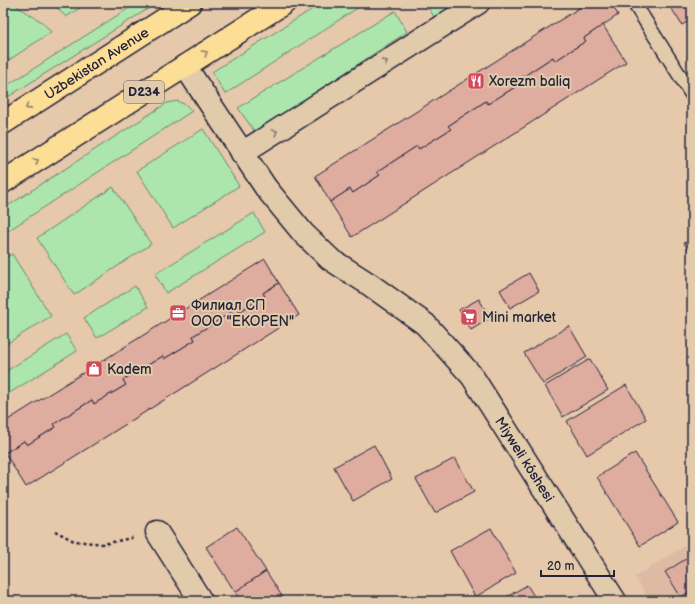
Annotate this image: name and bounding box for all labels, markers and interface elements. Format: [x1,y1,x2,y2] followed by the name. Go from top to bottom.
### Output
[41,23,152,103] street label: Uzbekistan Avenue
[201,51,208,58] one-way arrow
[381,59,388,67] one-way arrow
[466,71,486,91] restaurant icon: Xorezm baliq
[488,73,570,90] place label: Xorezm baliq
[124,81,164,103] road number: D234
[25,102,32,110] one-way arrow
[271,129,278,137] one-way arrow
[32,158,39,166] one-way arrow
[191,297,294,330] place label: Филиал СП OOO "EKOPEN"
[168,303,188,323] office icon: Филиал СП OOO "EKOPEN"
[459,307,479,327] supermarket icon: Mini market
[482,309,557,326] place label: Mini market
[84,359,104,379] shop icon: Kadem
[107,361,152,378] place label: Kadem
[492,414,558,505] street label: Miyweli kóshesi
[541,552,614,578] scale bar
[547,559,574,574] text: 20 m

